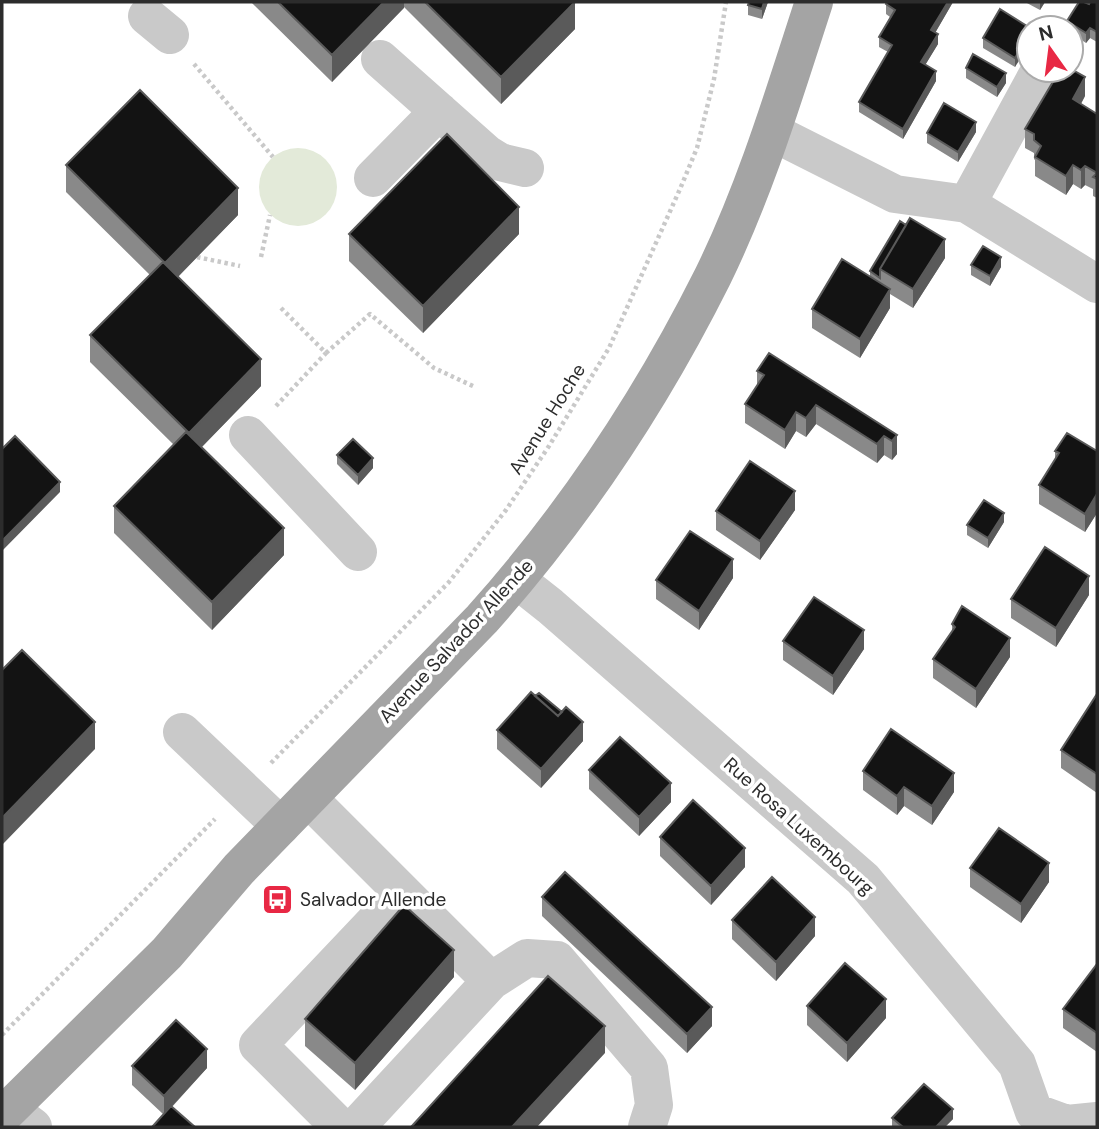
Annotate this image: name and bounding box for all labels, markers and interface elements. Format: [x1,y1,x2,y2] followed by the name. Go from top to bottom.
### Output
[1015,14,1085,84] north arrow
[1036,19,1056,47] text: N
[503,359,591,479] street label: Avenue Hoche
[373,554,539,728] street label: Avenue Salvador Allende
[719,752,880,900] street label: Rue Rosa Luxembourg
[260,882,294,916] bus stop icon: Salvador Allende
[300,887,446,912] place label: Salvador Allende

